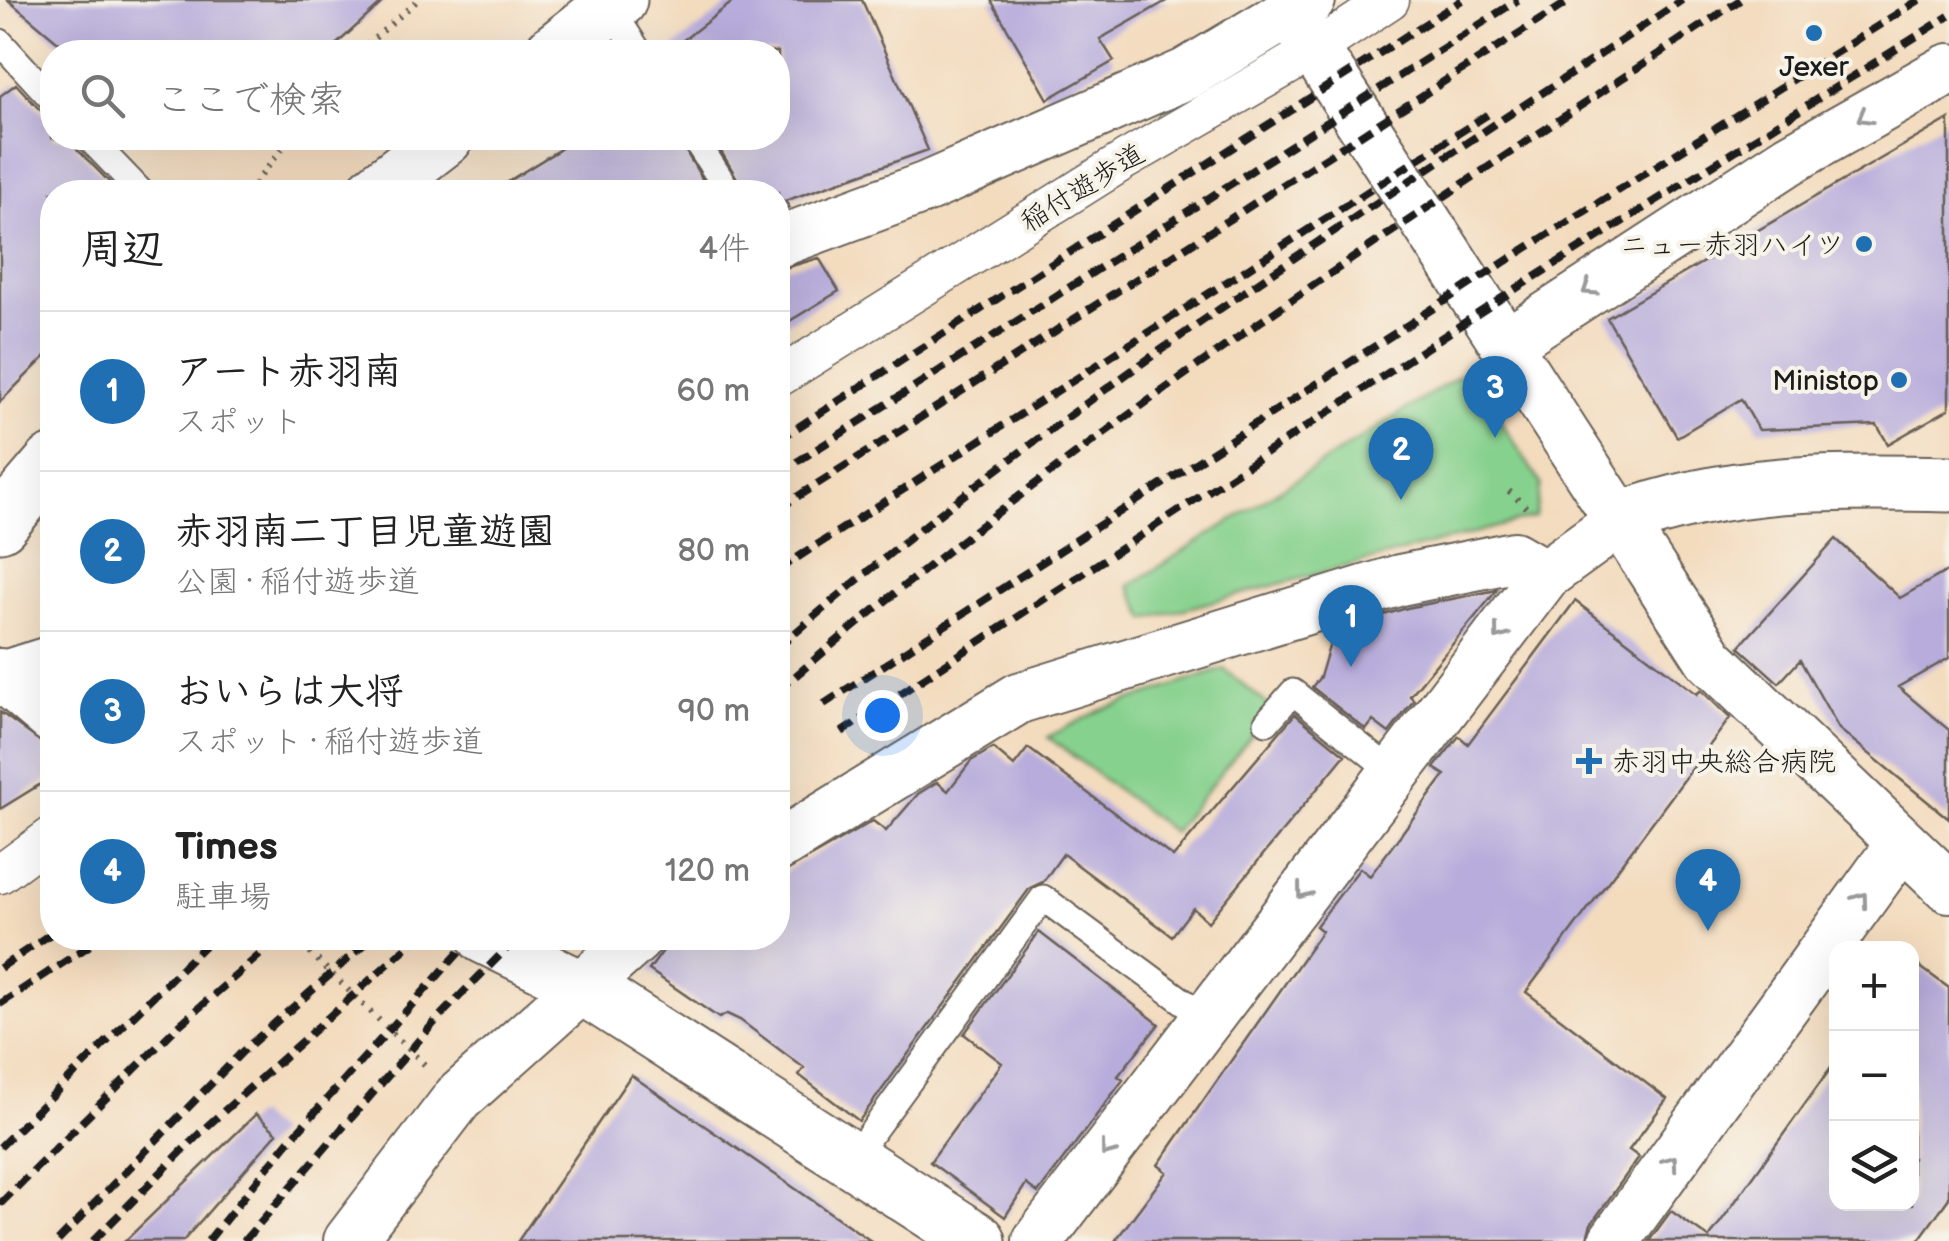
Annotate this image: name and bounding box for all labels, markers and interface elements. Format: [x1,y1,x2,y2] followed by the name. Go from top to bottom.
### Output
[1803,22,1825,44] marker: Jexer
[40,40,790,150] search box
[1779,51,1850,84] place label: Jexer
[75,68,130,123] icon: search
[155,78,345,123] text: ここで検索
[1857,105,1875,124] one-way arrow
[1015,137,1151,239] street label: 稲付遊歩道
[80,225,164,276] text: 周辺
[1620,229,1844,262] place label: ニュー赤羽ハイツ
[698,230,750,269] text: 4件
[1853,233,1875,255] marker: ニュー赤羽ハイツ
[1582,277,1600,296] one-way arrow
[175,350,401,395] text: アート赤羽南
[1462,356,1528,438] pin: 3
[1772,365,1879,398] place label: Ministop
[1888,369,1910,391] marker: Ministop
[106,372,119,411] text: 1
[677,372,750,411] text: 60 m
[175,403,303,442] text: スポット
[1368,418,1434,500] pin: 2
[175,510,555,555] text: 赤羽南二丁目児童遊園
[103,532,122,571] text: 2
[677,532,750,571] text: 80 m
[175,563,420,602] text: 公園 · 稲付遊歩道
[1318,584,1384,667] pin: 1
[1495,622,1512,640] one-way arrow
[175,670,403,715] text: おいらは大将
[857,690,908,741] your location
[103,692,122,731] text: 3
[678,692,750,731] text: 90 m
[175,723,484,762] text: スポット · 稲付遊歩道
[1612,746,1836,779] place label: 赤羽中央総合病院
[1576,748,1602,774] marker: 赤羽中央総合病院
[175,825,278,870] text: Times
[1676,848,1740,931] pin: 4
[103,852,122,891] text: 4
[665,852,750,891] text: 120 m
[175,878,271,917] text: 駐車場
[1298,881,1315,899] one-way arrow
[1849,891,1868,910] one-way arrow
[1829,941,1919,1211] map controls
[1829,941,1919,1031] button: +
[1829,1031,1919,1121] button: −
[1829,1121,1919,1211] button: layers
[1101,1139,1118,1157] one-way arrow
[1659,1155,1677,1173] one-way arrow

